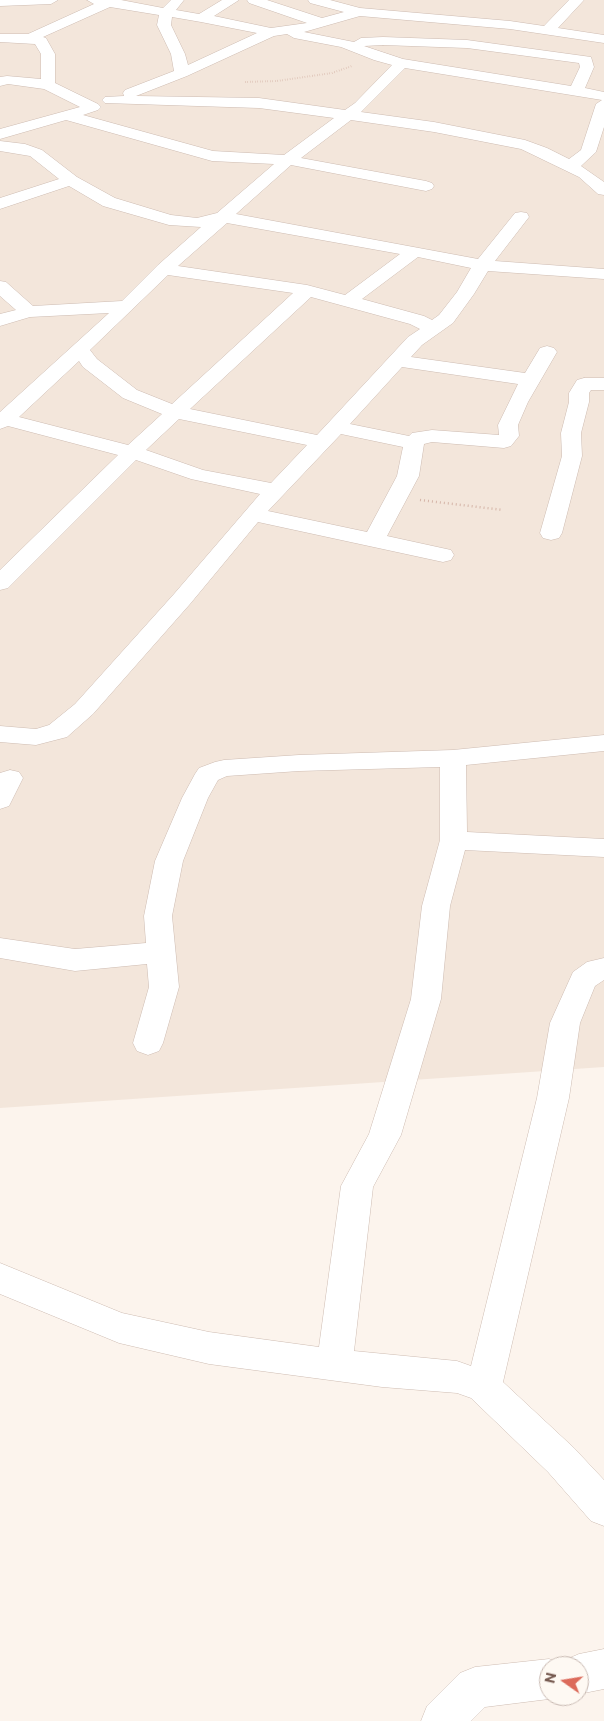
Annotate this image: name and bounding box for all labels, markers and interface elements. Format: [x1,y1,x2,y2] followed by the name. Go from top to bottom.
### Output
[539,1656,589,1706] north arrow
[540,1671,559,1685] text: N

